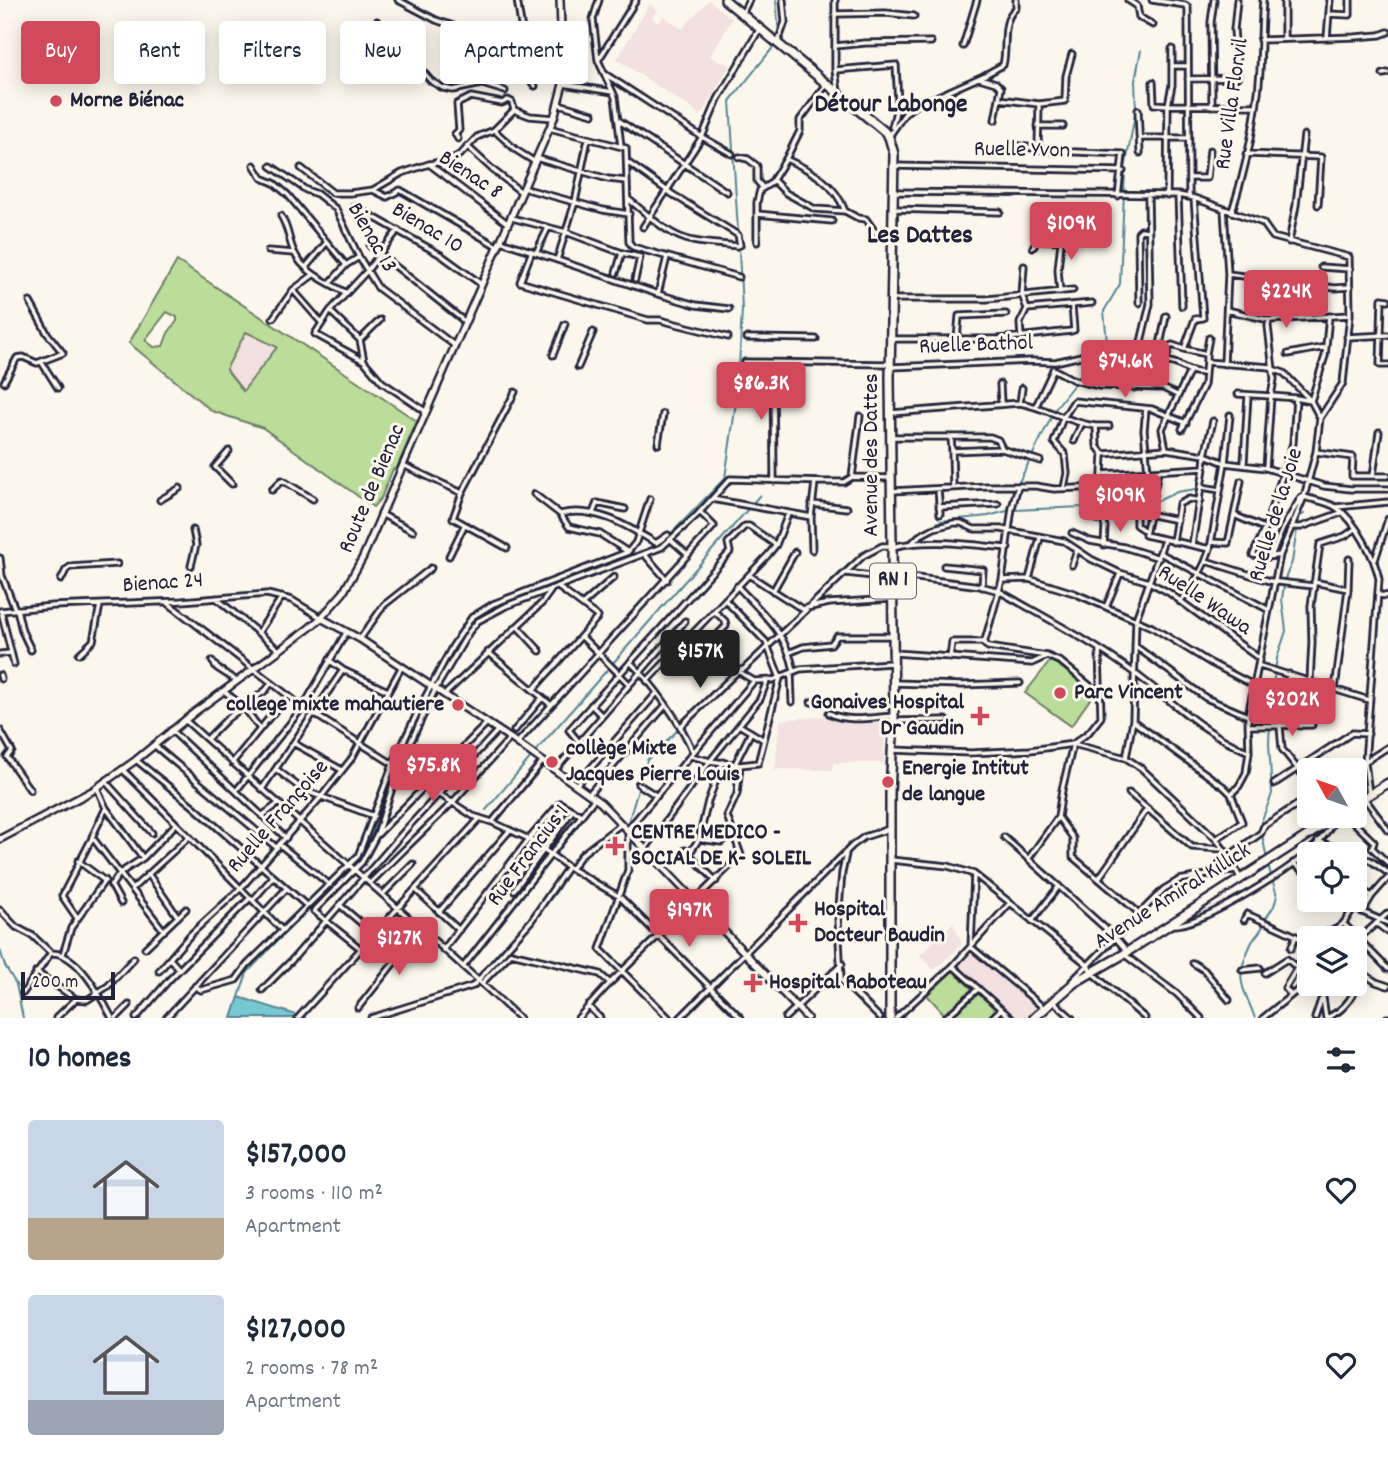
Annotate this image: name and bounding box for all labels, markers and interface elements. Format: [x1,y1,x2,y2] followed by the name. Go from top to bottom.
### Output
[21,21,100,84] chip: Buy
[114,21,205,84] chip: Rent
[219,21,326,84] chip: Filters
[340,21,426,84] chip: New
[440,21,588,84] chip: Apartment
[1207,36,1259,172] street label: Rue Villa Florvil
[70,85,184,118] place label: Morne Biénac
[814,87,968,124] district label: Détour Labonge
[48,93,64,109] marker: Morne Biénac
[973,134,1071,168] street label: Ruelle Yvon
[431,143,509,209] street label: Bienac 8
[385,195,469,263] street label: Bienac 10
[338,197,404,279] street label: Bienac 13
[1022,202,1120,262] pin: $109K
[1046,208,1096,241] text: $109K
[867,218,973,255] district label: Les Dattes
[1237,270,1335,330] pin: $224K
[1260,276,1312,309] text: $224K
[918,328,1034,364] street label: Ruelle Bathol
[1068,340,1182,400] pin: $74.6K
[1097,346,1153,379] text: $74.6K
[704,362,818,422] pin: $86.3K
[733,368,789,401] text: $86.3K
[856,373,889,537] street label: Avenue des Dattes
[331,419,415,559] street label: Route de Bienac
[1241,444,1313,586] street label: Ruelle de la Joie
[1071,475,1169,534] pin: $109K
[1095,480,1145,513] text: $109K
[1150,557,1259,645] street label: Ruelle Wawa
[870,564,916,598] road number: RN 1
[122,565,204,603] street label: Bienac 24
[651,630,749,690] pin: $157K
[677,636,723,669] text: $157K
[1074,677,1183,710] place label: Parc Vincent
[1243,678,1341,738] pin: $202K
[1265,684,1319,717] text: $202K
[1052,685,1068,701] marker: Parc Vincent
[811,687,965,746] place label: Gonaives Hospital Dr Gaudin
[226,689,444,722] place label: college mixte mahautiere
[450,697,466,713] marker: college mixte mahautiere
[970,706,990,726] marker: Gonaives Hospital Dr Gaudin
[566,733,741,792] place label: collège Mixte Jacques Pierre Louis
[376,744,490,804] pin: $75.8K
[406,750,460,783] text: $75.8K
[220,753,338,881] street label: Ruelle Françoise
[902,753,1029,812] place label: Energie Intitut de langue
[544,754,560,770] marker: collège Mixte Jacques Pierre Louis
[1297,758,1367,828] north arrow
[1297,758,1367,996] map controls
[880,774,896,790] marker: Energie Intitut de langue
[480,798,578,914] street label: Rue Francius 1
[631,817,812,876] place label: CENTRE MEDICO - SOCIAL DE K- SOLEIL
[1088,835,1258,959] street label: Avenue Amiral Killick
[605,836,625,856] marker: CENTRE MEDICO - SOCIAL DE K- SOLEIL
[1297,842,1367,912] button: locate
[640,890,738,949] pin: $197K
[814,894,945,953] place label: Hospital Docteur Baudin
[666,895,712,928] text: $197K
[788,913,808,933] marker: Hospital Docteur Baudin
[350,918,448,977] pin: $127K
[376,923,422,956] text: $127K
[1297,926,1367,996] button: layers
[769,967,927,1000] place label: Hospital Raboteau
[21,969,116,1001] scale bar
[32,970,78,997] text: 200 m
[743,973,763,993] marker: Hospital Raboteau
[28,1039,131,1082] text: 10 homes
[1322,1041,1360,1079] icon: filters
[245,1135,347,1178] text: $157,000
[84,1148,168,1232] icon: home
[1322,1171,1360,1209] icon: heart
[245,1178,383,1211] text: 3 rooms · 110 m²
[245,1211,341,1244] text: Apartment
[245,1310,346,1353] text: $127,000
[84,1323,168,1407] icon: home
[1322,1346,1360,1384] icon: heart
[245,1353,378,1386] text: 2 rooms · 78 m²
[245,1386,341,1419] text: Apartment

